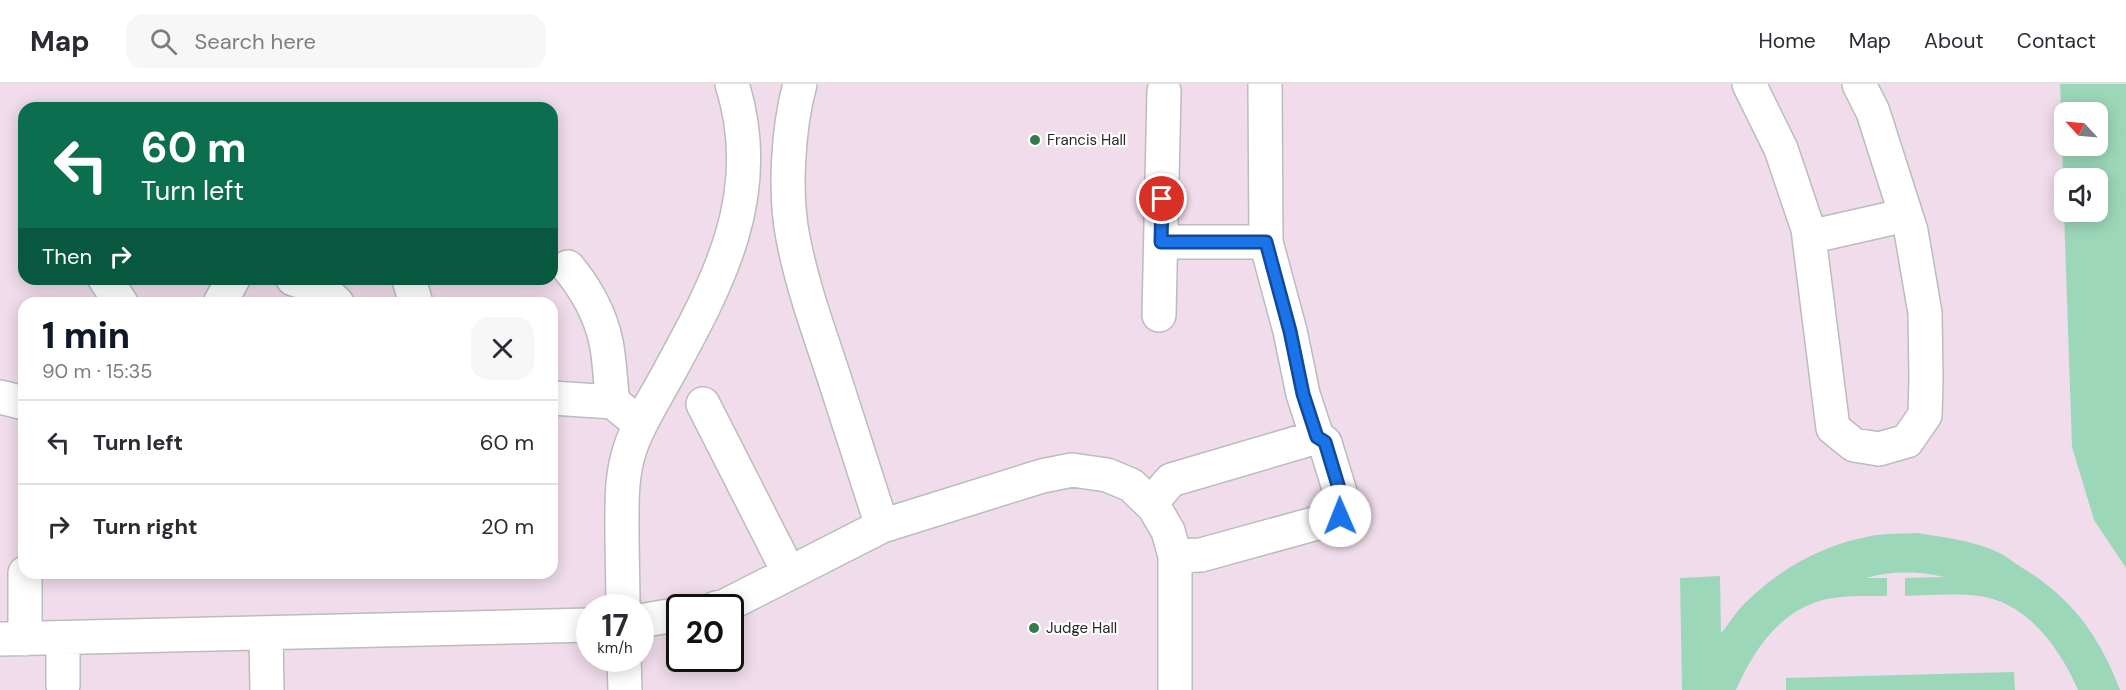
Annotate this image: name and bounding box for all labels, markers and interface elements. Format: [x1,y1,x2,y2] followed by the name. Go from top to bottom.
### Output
[126,14,546,68] search box
[30,23,90,60] text: Map
[147,25,180,58] icon: search
[195,27,316,56] text: Search here
[1758,27,1816,55] text: Home
[1849,27,1891,55] text: Map
[1924,27,1984,55] text: About
[2017,27,2096,55] text: Contact
[2054,102,2108,156] north arrow
[2054,102,2108,222] map controls
[141,120,247,175] text: 60 m
[42,126,120,204] icon: left
[1047,130,1126,150] place label: Francis Hall
[1028,133,1042,147] marker: Francis Hall
[2054,168,2108,222] button: sound
[141,173,244,208] text: Turn left
[1136,173,1187,224] pin
[1145,182,1178,215] icon: arrive
[104,240,137,273] icon: right
[42,242,92,271] text: Then
[42,312,130,359] text: 1 min
[471,317,534,380] button: close
[42,358,152,384] text: 90 m · 15:35
[42,426,75,459] icon: left
[93,428,183,457] text: Turn left
[480,428,534,457] text: 60 m
[1308,484,1372,548] position arrow
[42,510,75,543] icon: right
[93,512,198,541] text: Turn right
[481,512,534,541] text: 20 m
[666,594,744,672] speed limit sign: 20
[601,606,629,645] text: 17
[1046,618,1117,638] place label: Judge Hall
[1027,621,1041,635] marker: Judge Hall
[597,638,633,658] text: km/h

